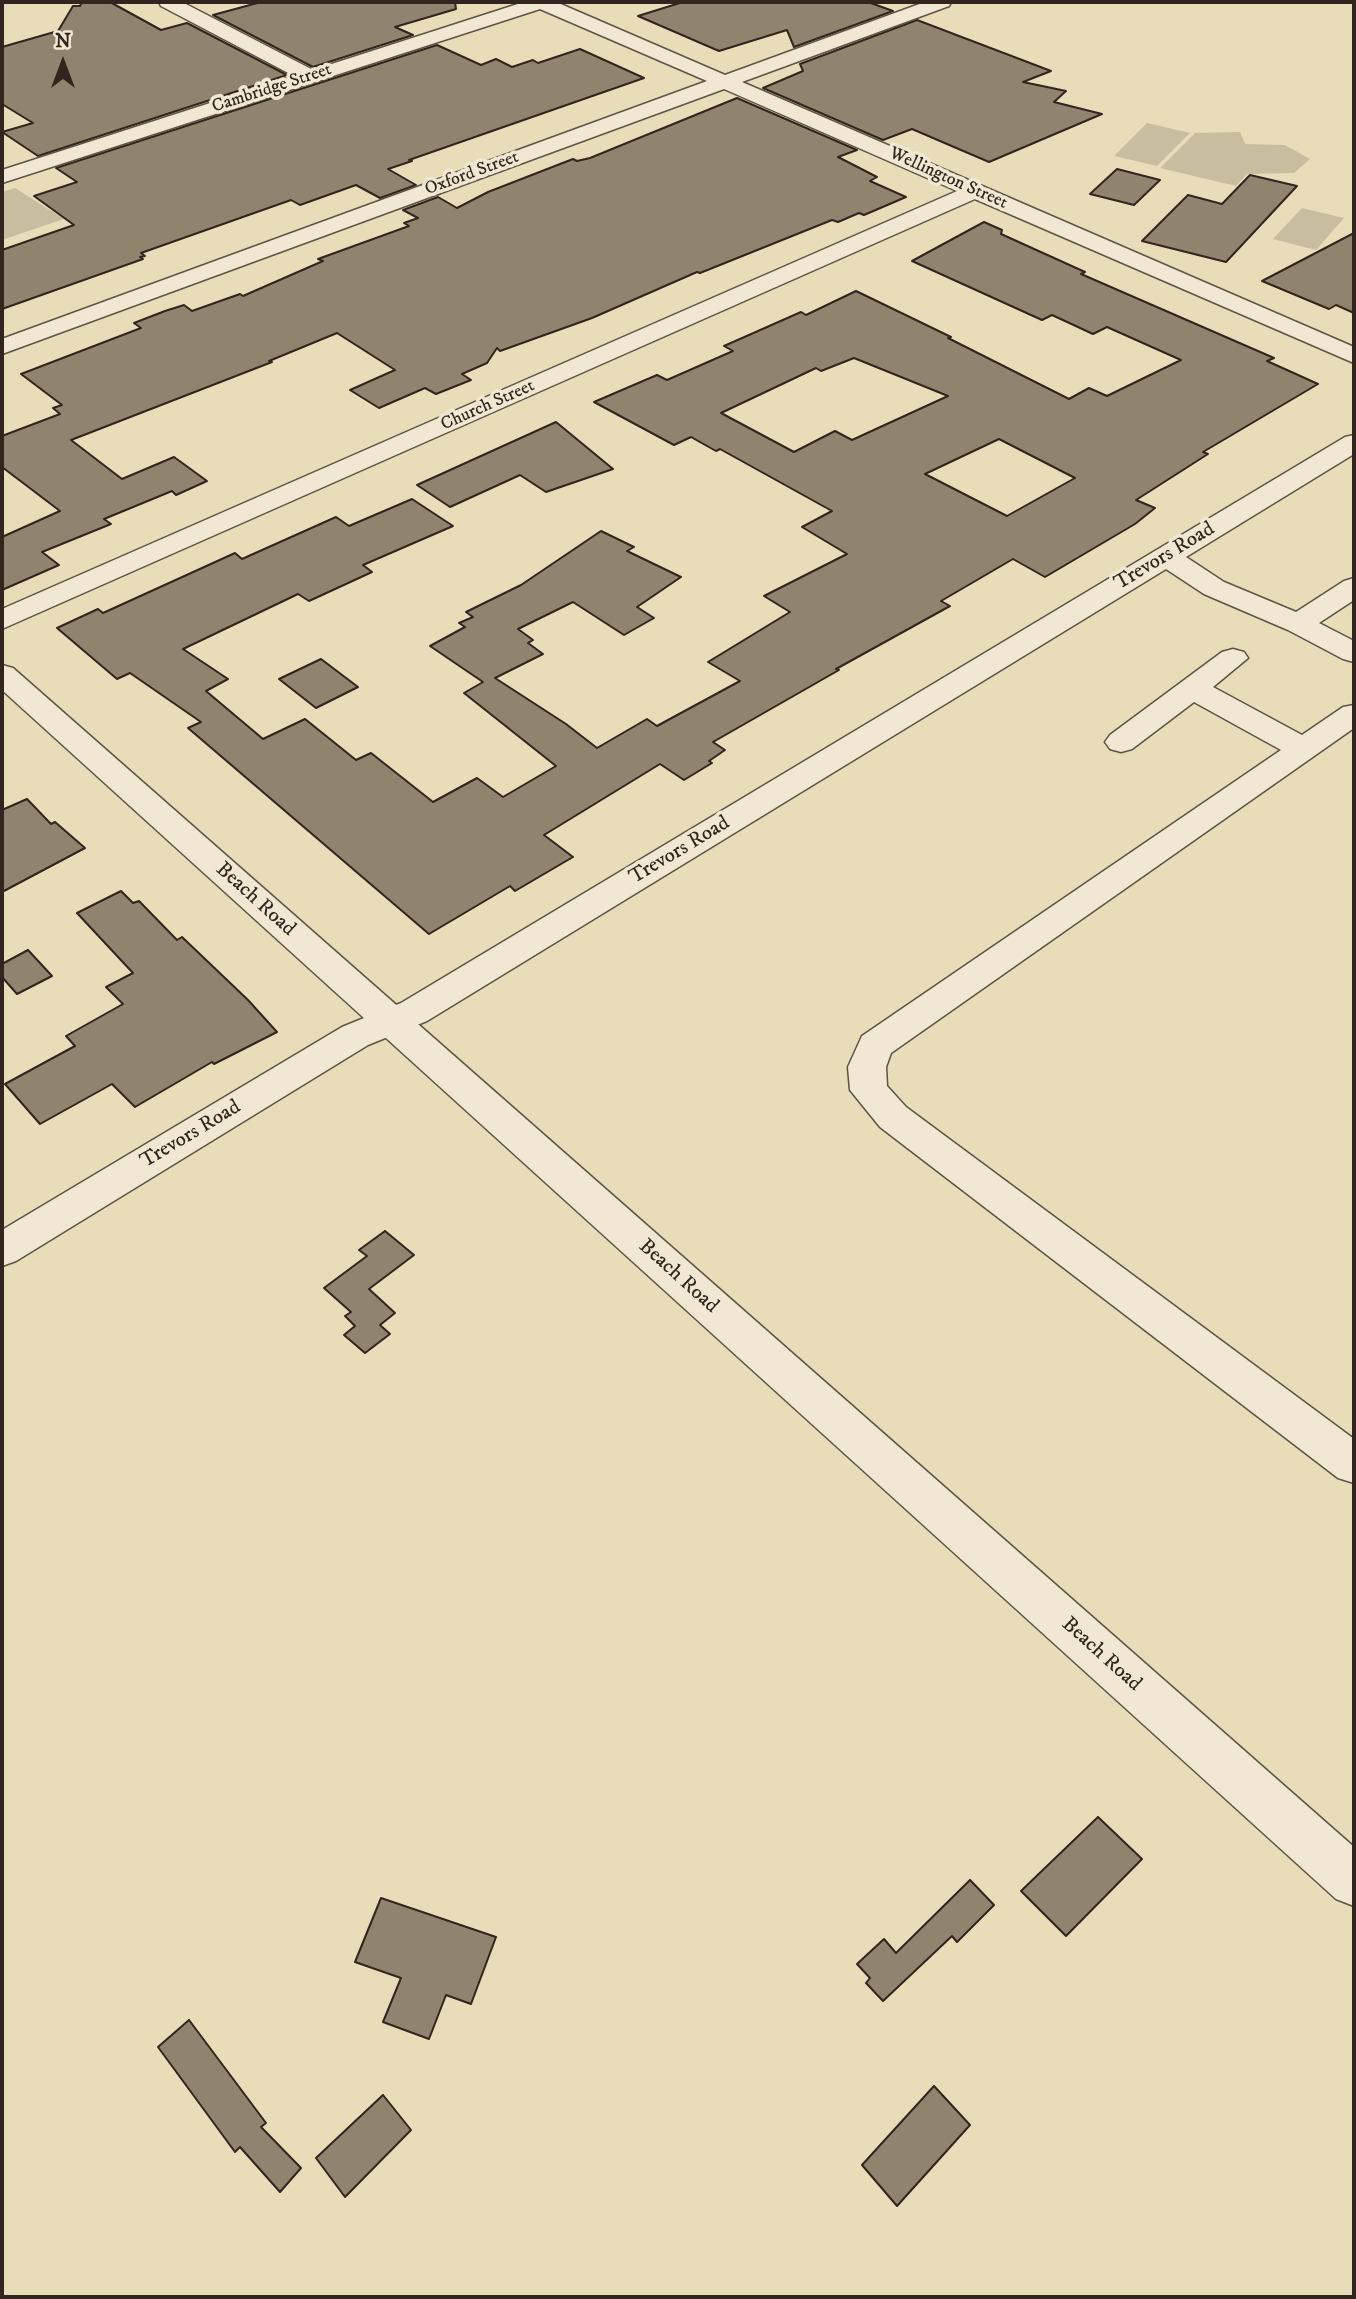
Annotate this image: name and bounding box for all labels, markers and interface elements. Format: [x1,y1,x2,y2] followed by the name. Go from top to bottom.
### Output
[28,28,98,98] north arrow
[55,30,71,53] text: N
[210,60,334,118] street label: Cambridge Street
[886,143,1010,215] street label: Wellington Street
[422,147,522,201] street label: Oxford Street
[438,376,538,436] street label: Church Street
[1110,517,1220,597] street label: Trevors Road
[625,811,735,891] street label: Trevors Road
[210,858,300,942] street label: Beach Road
[136,1095,246,1175] street label: Trevors Road
[633,1235,723,1319] street label: Beach Road
[1056,1613,1146,1697] street label: Beach Road

